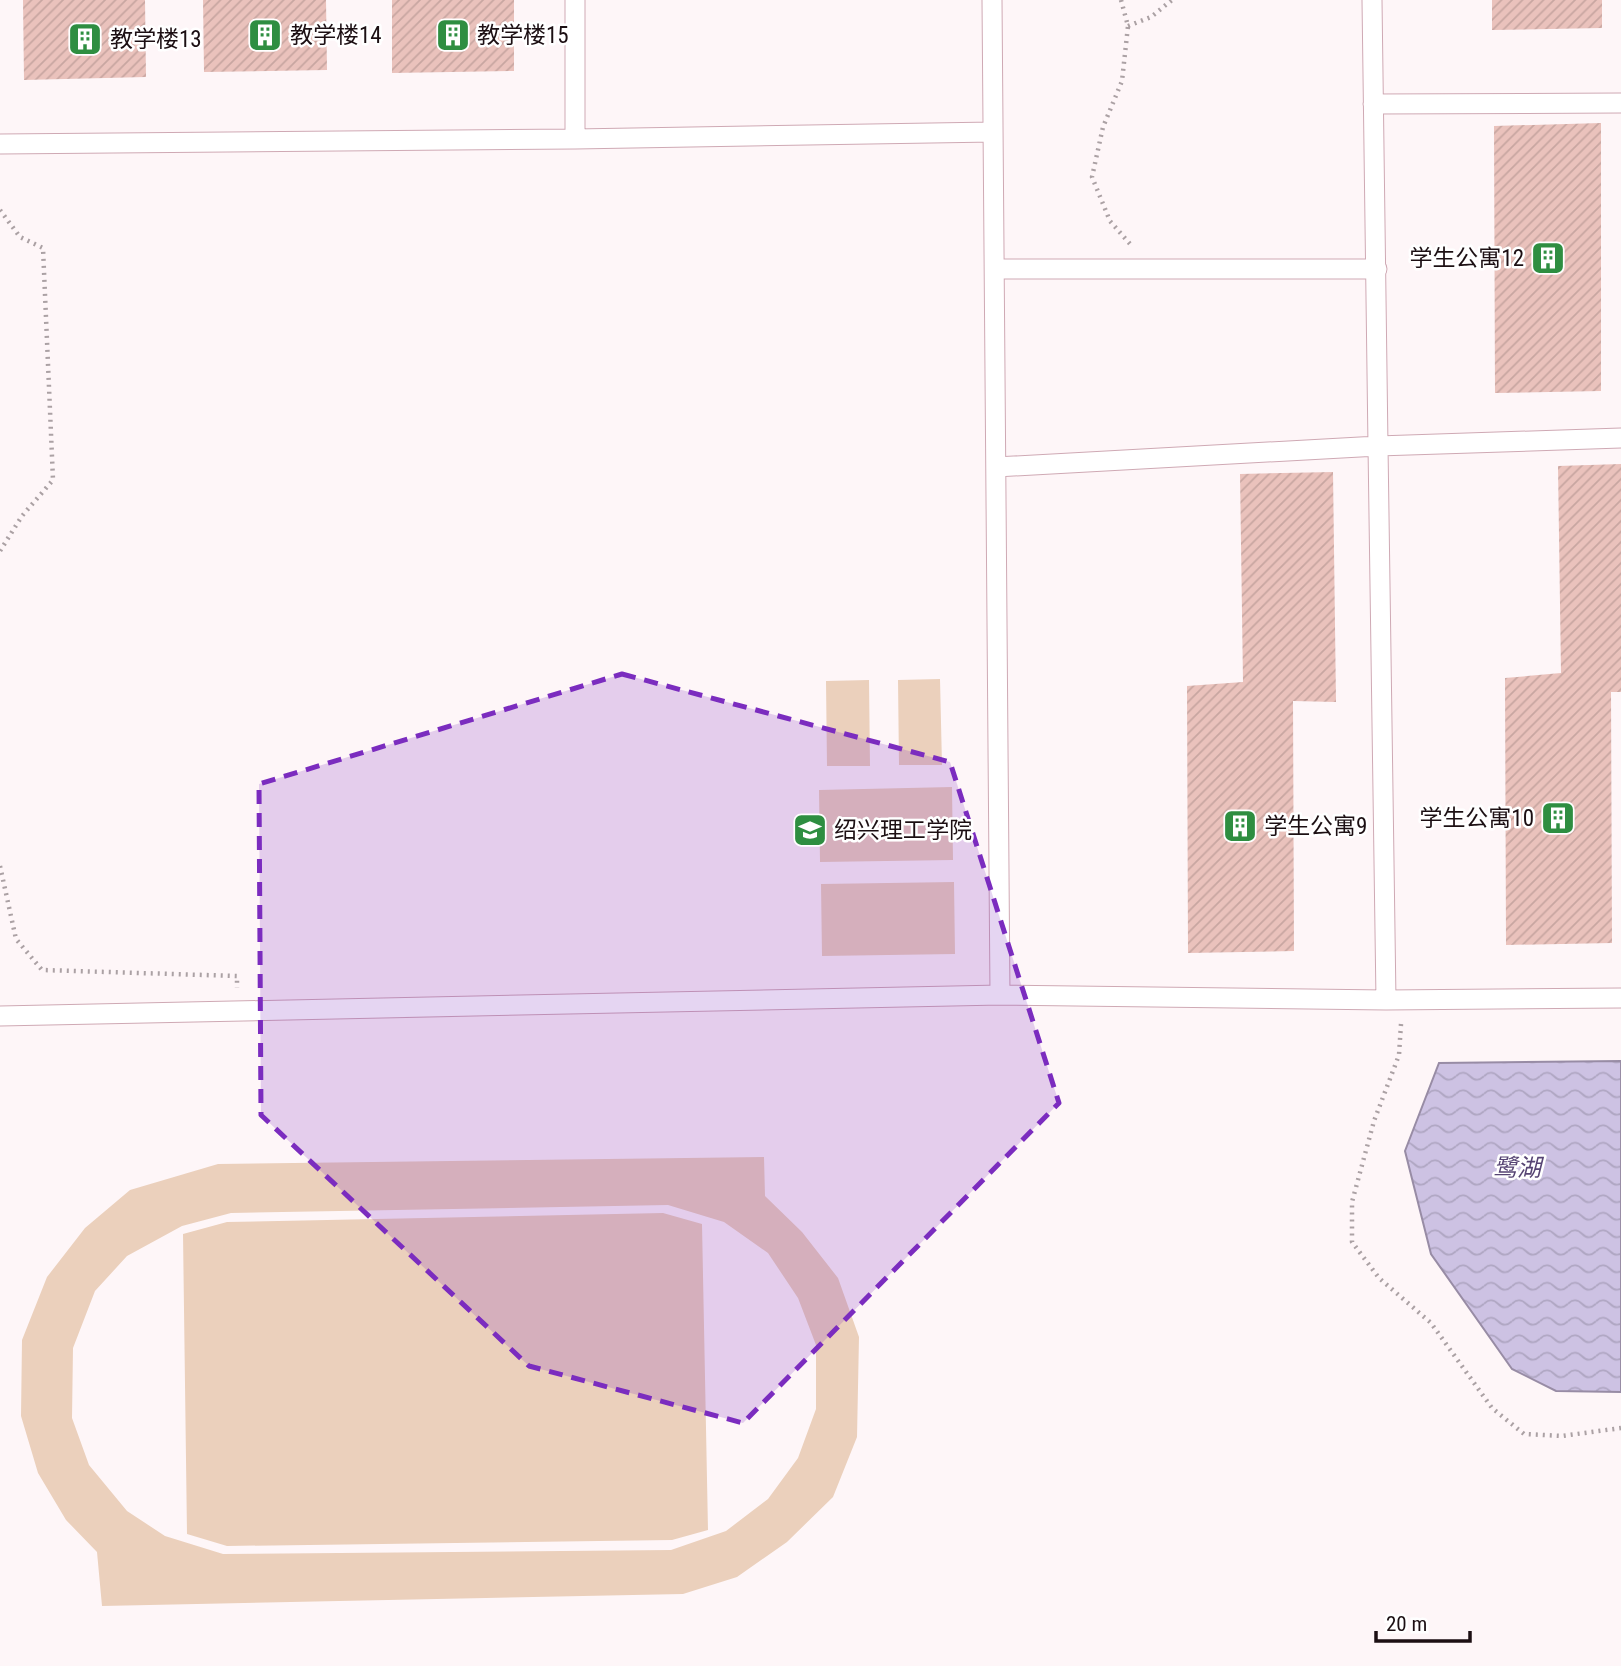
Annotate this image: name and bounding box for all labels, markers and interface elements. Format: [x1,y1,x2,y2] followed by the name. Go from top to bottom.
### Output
[246,16,284,54] building icon: 教学楼14
[434,16,472,54] building icon: 教学楼15
[66,20,104,58] building icon: 教学楼13
[290,22,382,49] place label: 教学楼14
[477,22,569,49] place label: 教学楼15
[110,26,202,53] place label: 教学楼13
[1529,239,1567,277] building icon: 学生公寓12
[1409,245,1524,272] place label: 学生公寓12
[1539,799,1577,837] building icon: 学生公寓10
[1419,805,1534,832] place label: 学生公寓10
[1221,807,1259,845] building icon: 学生公寓9
[791,811,829,849] school or university icon: 绍兴理工学院
[1264,813,1367,840] place label: 学生公寓9
[834,817,972,844] place label: 绍兴理工学院
[1493,1154,1545,1182] water label: 鹭湖
[1376,1600,1470,1644] scale bar
[1386,1612,1427,1636] text: 20 m

